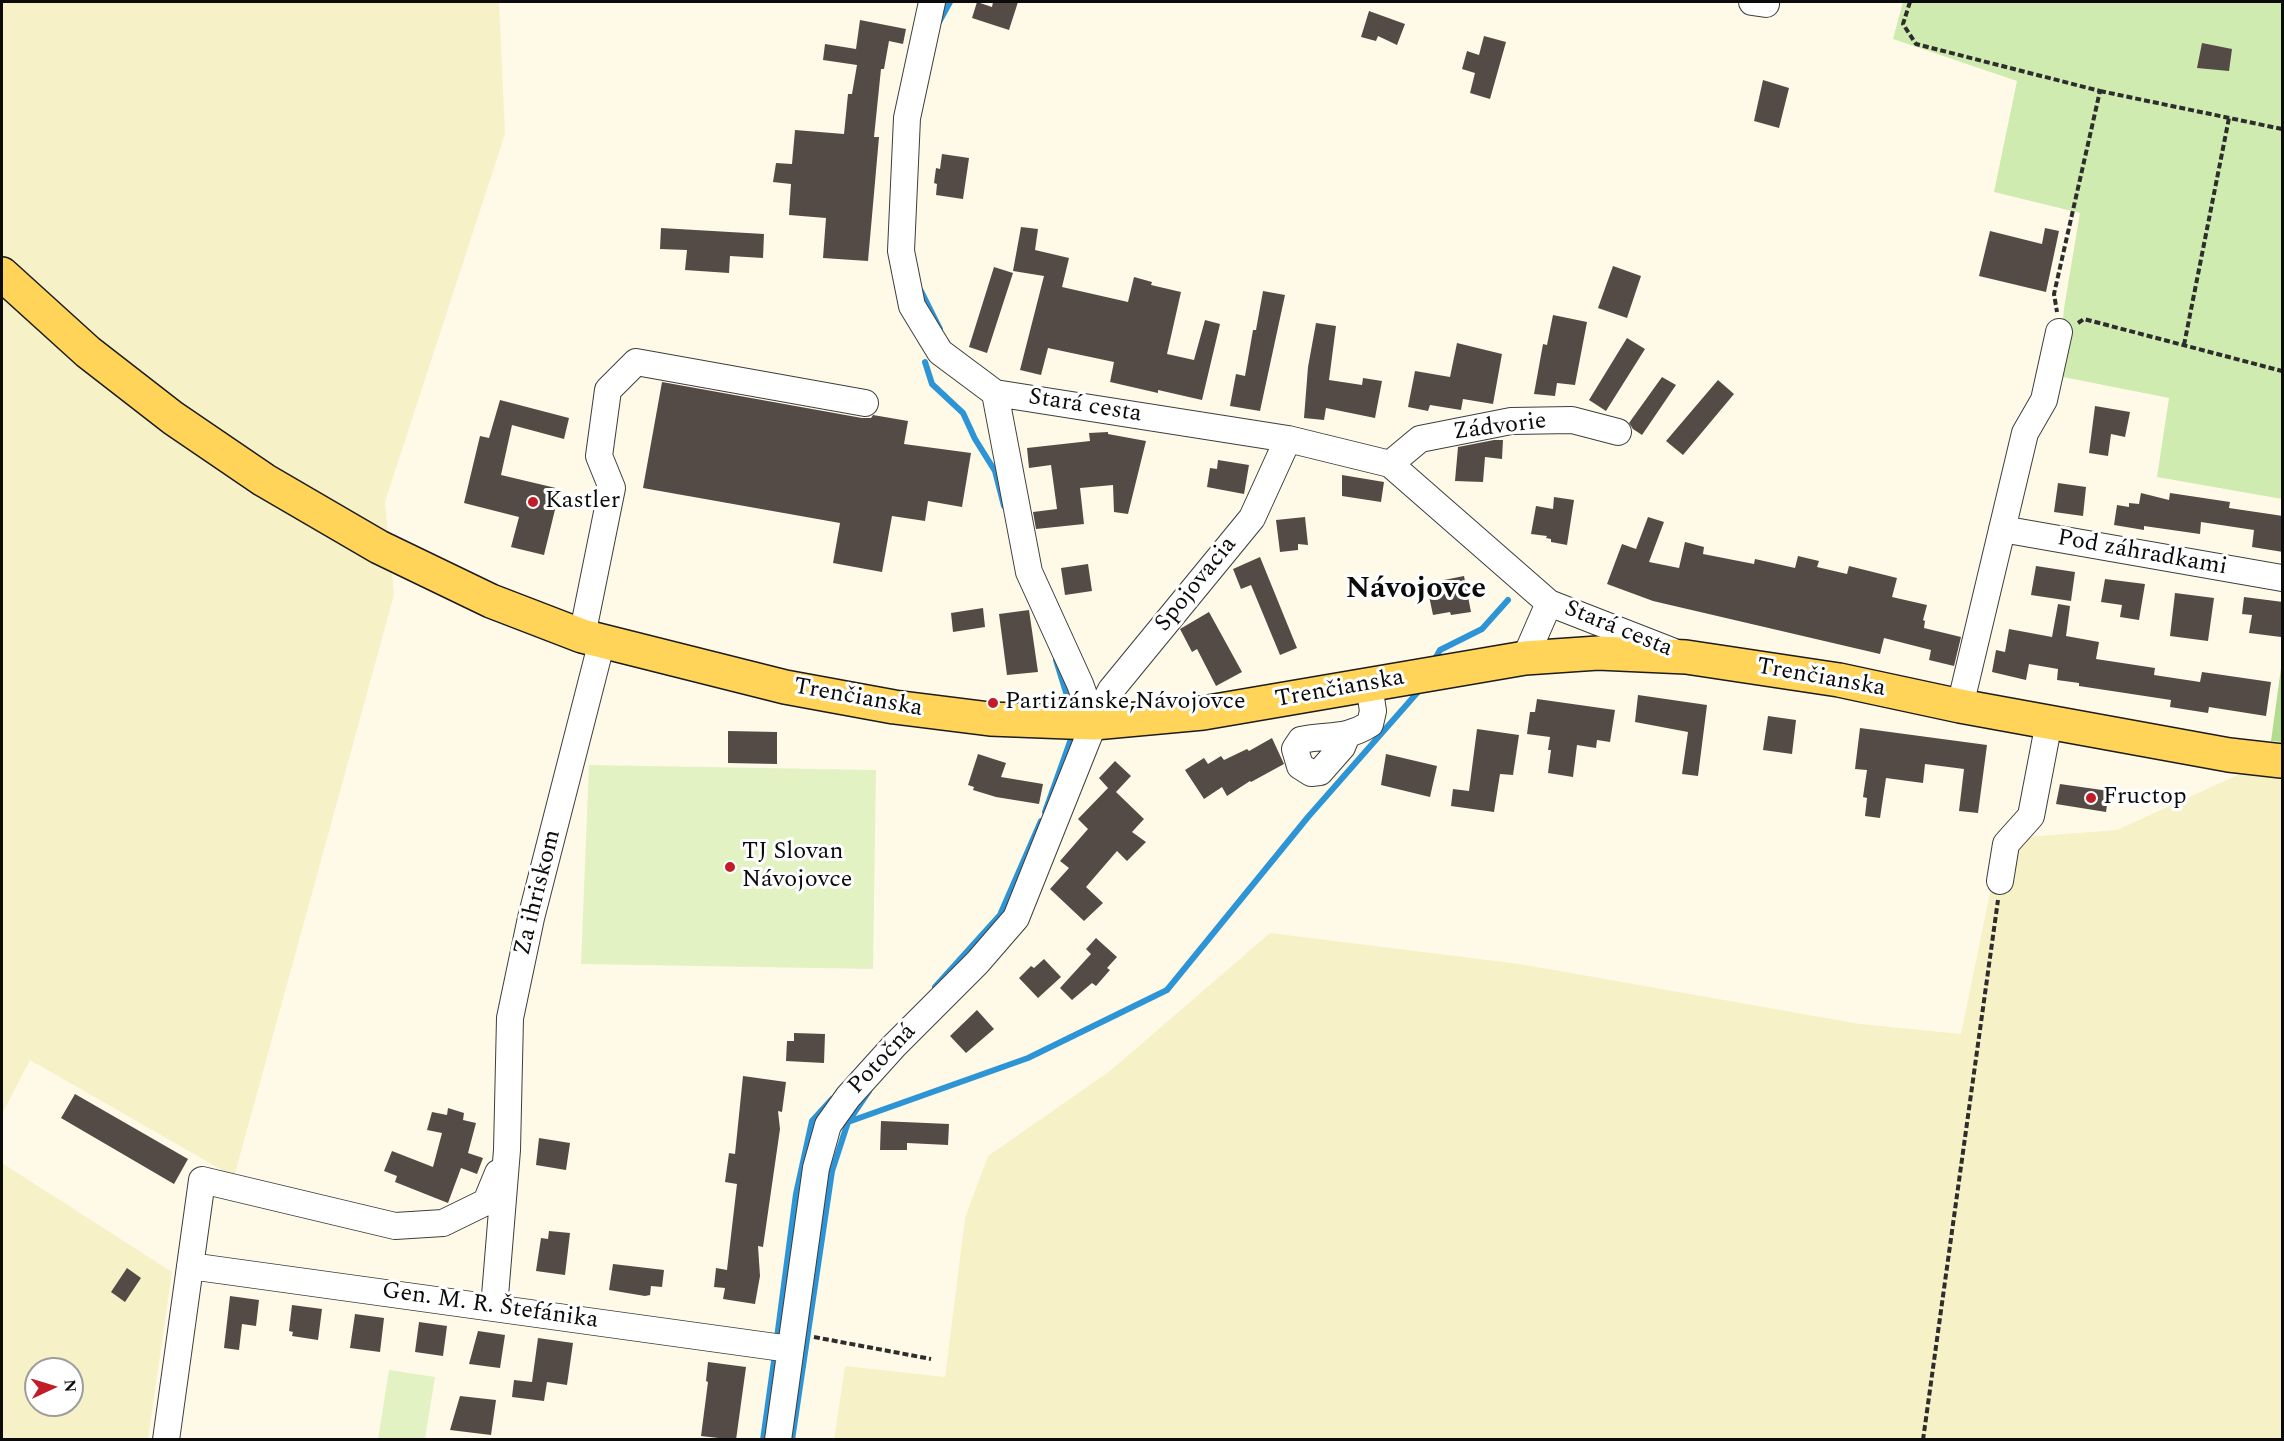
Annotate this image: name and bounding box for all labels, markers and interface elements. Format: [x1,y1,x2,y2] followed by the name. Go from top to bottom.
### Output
[1026,384,1144,430] street label: Stará cesta
[1452,408,1548,448] street label: Zádvorie
[545,488,620,516] place label: Kastler
[526,495,540,509] marker: Kastler
[2055,525,2229,583] street label: Pod záhradkami
[1150,532,1244,638] street label: Spojovacia
[1346,573,1486,609] district label: Návojovce
[1560,595,1676,665] street label: Stará cesta
[1754,653,1888,705] street label: Trenčianska
[1273,664,1407,716] street label: Trenčianska
[791,673,925,725] street label: Trenčianska
[1005,689,1246,717] place label: Partizánske,Návojovce
[986,696,1000,710] marker: Partizánske,Návojovce
[2103,784,2187,812] place label: Fructop
[2084,791,2098,805] marker: Fructop
[509,827,569,959] street label: Za ihriskom
[742,839,852,895] place label: TJ Slovan Návojovce
[723,860,737,874] marker: TJ Slovan Návojovce
[843,1019,923,1101] street label: Potočná
[380,1278,600,1336] street label: Gen. M. R. Štefánika
[24,1357,84,1417] north arrow
[58,1379,82,1393] text: N

